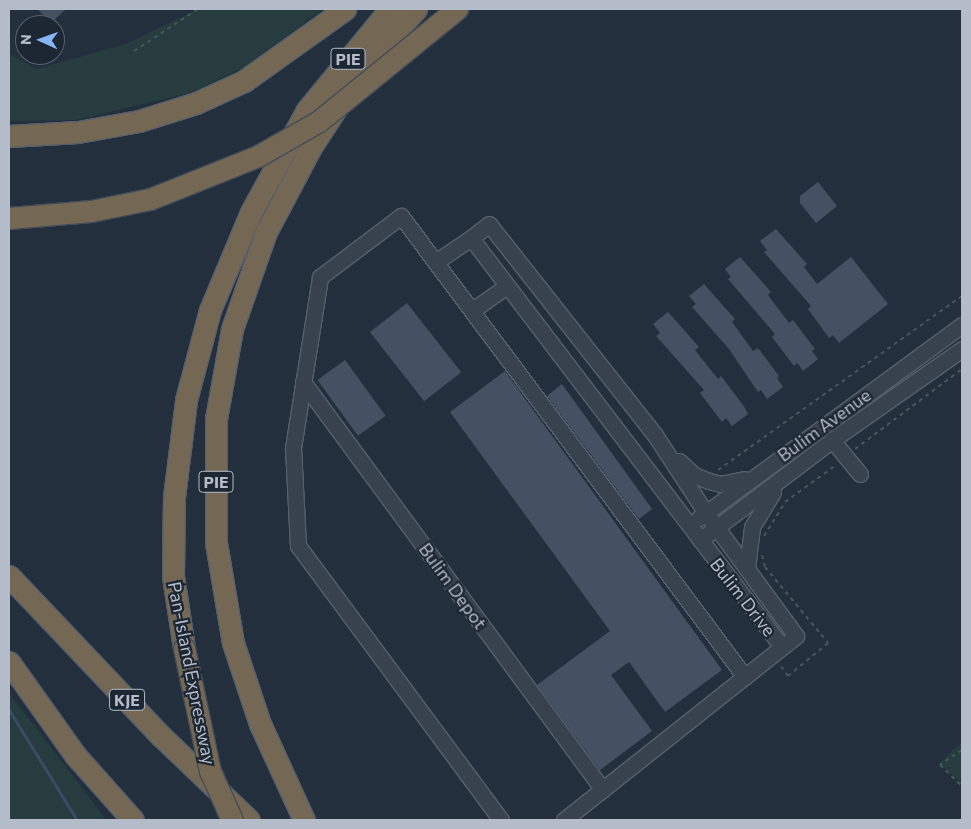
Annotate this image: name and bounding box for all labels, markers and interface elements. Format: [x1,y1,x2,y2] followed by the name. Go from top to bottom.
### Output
[15,15,65,65] north arrow
[17,34,34,45] text: N
[330,46,366,72] road number: PIE
[773,384,875,466] street label: Bulim Avenue
[198,468,234,496] road number: PIE
[414,539,492,633] street label: Bulim Depot
[706,554,780,640] street label: Bulim Drive
[164,580,220,766] street label: Pan-Island Expressway
[108,686,146,714] road number: KJE

